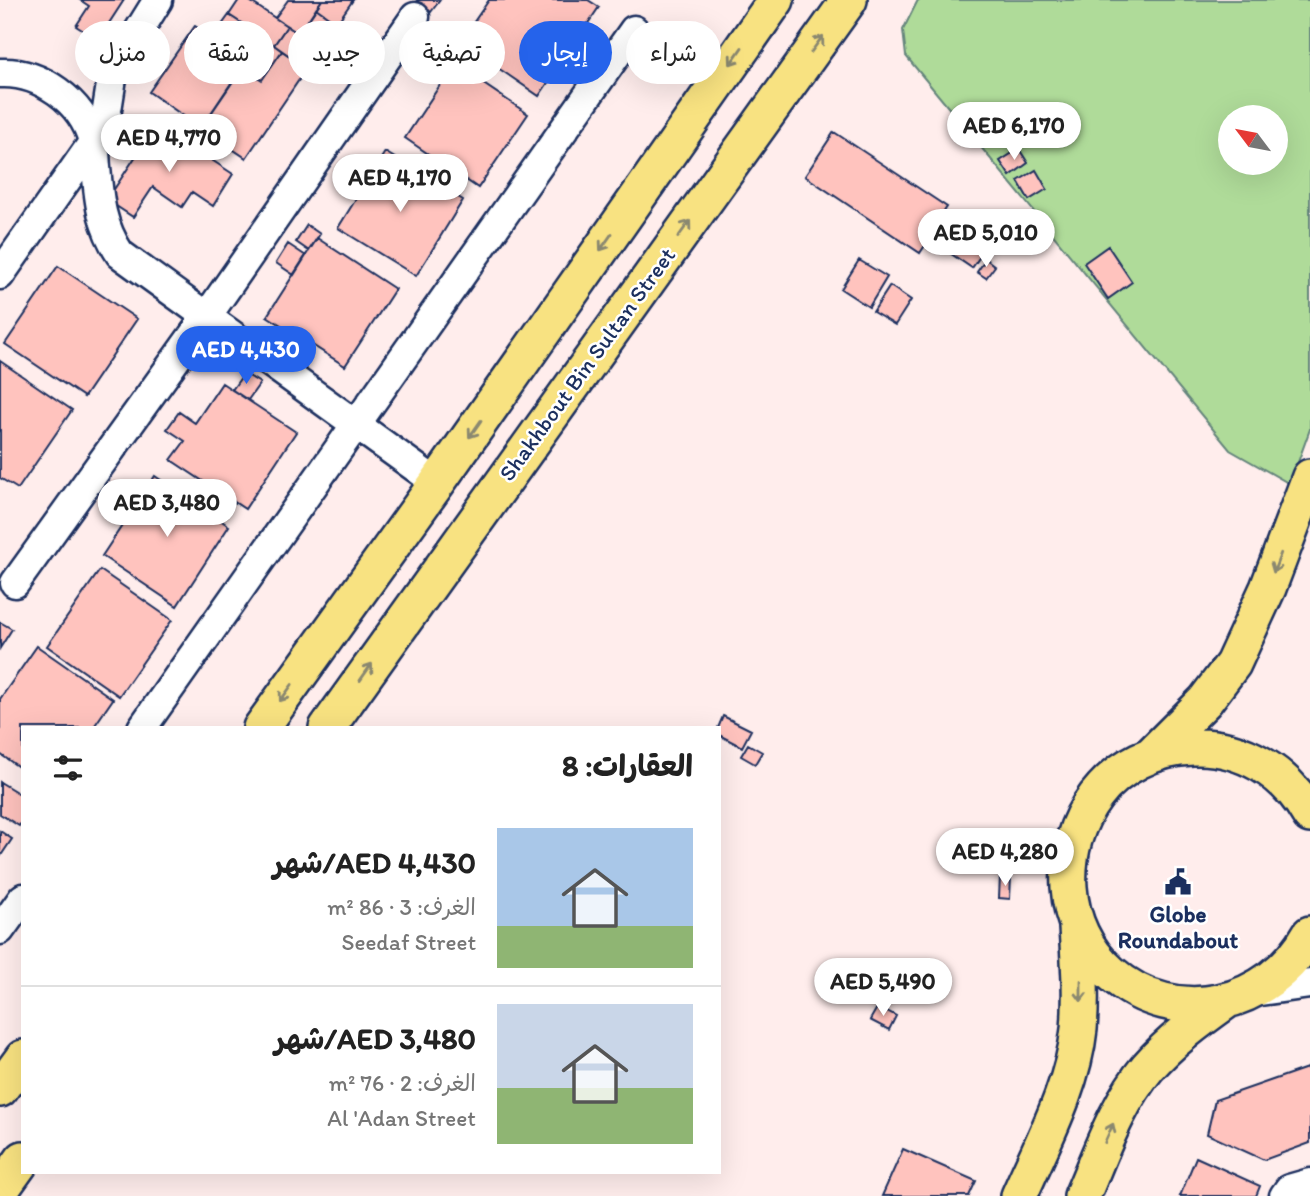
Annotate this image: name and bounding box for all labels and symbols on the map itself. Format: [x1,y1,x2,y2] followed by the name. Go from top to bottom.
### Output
[810,35,824,54] one-way arrow
[729,46,743,65] one-way arrow
[934,102,1094,162] pin: AED 6,170
[1218,105,1288,175] north arrow
[89,114,249,174] pin: AED 4,770
[320,154,480,214] pin: AED 4,170
[906,210,1066,269] pin: AED 5,010
[677,220,692,239] one-way arrow
[599,232,613,251] one-way arrow
[493,241,681,486] street label: Shakhbout Bin Sultan Street
[166,326,326,386] pin: AED 4,430
[468,419,482,438] one-way arrow
[87,480,247,539] pin: AED 3,480
[1270,552,1283,574] one-way arrow
[359,663,373,682] one-way arrow
[279,683,293,702] one-way arrow
[925,828,1085,888] pin: AED 4,280
[1163,867,1193,897] public building icon: Globe Roundabout
[1118,900,1239,954] place label: Globe Roundabout
[803,958,963,1018] pin: AED 5,490
[1074,979,1088,1002] one-way arrow
[1103,1123,1116,1145] one-way arrow

